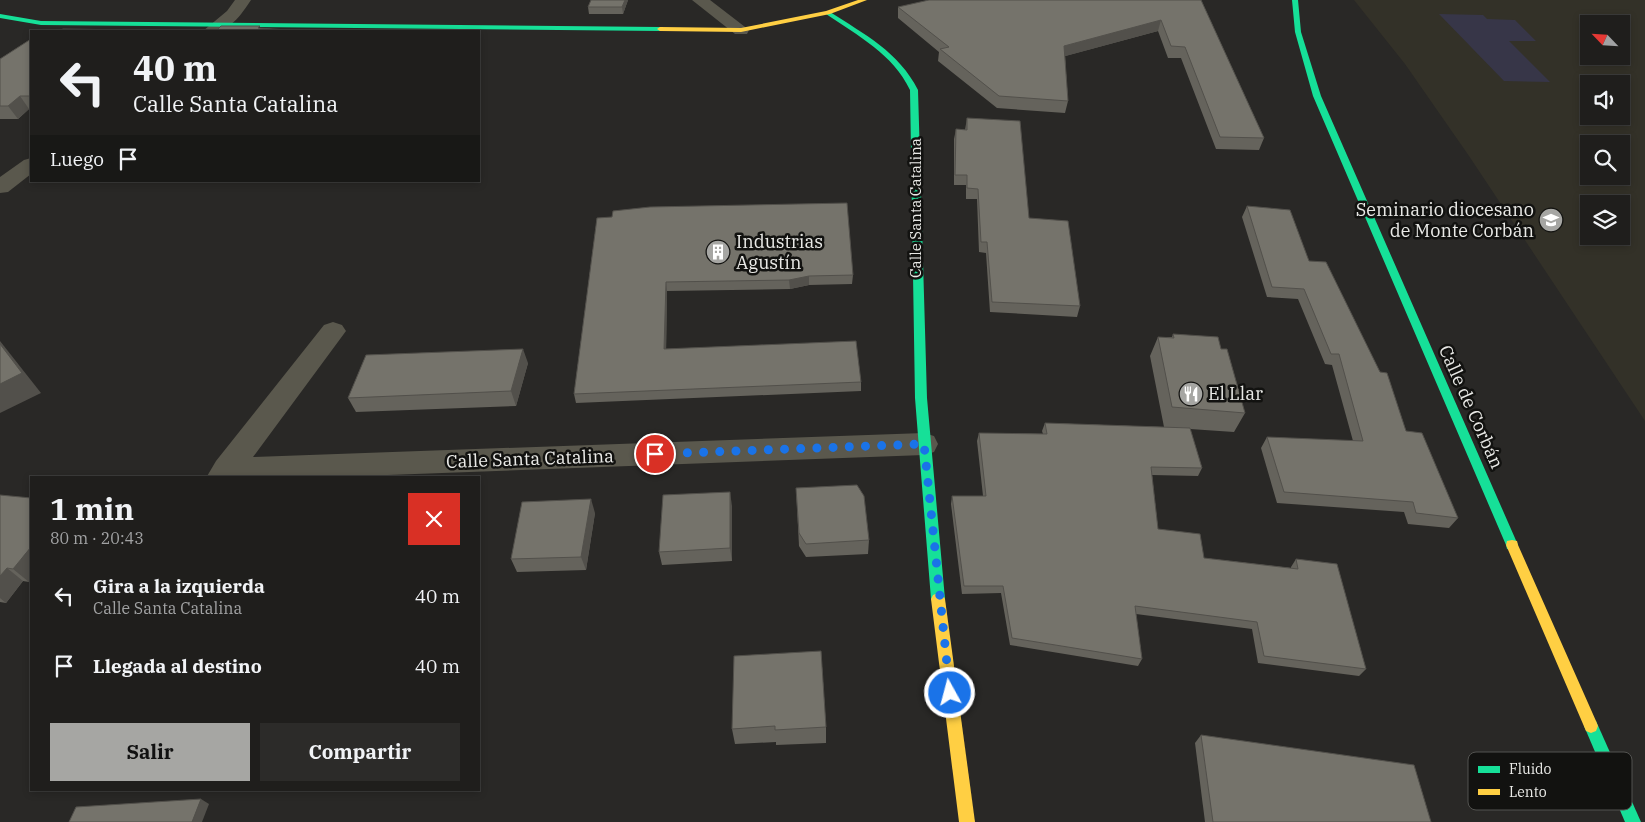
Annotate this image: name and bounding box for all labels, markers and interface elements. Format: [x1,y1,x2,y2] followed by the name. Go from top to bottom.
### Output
[1580,15,1630,65] north arrow
[1580,15,1630,245] map controls
[133,45,217,91] text: 40 m
[50,50,115,115] icon: left
[1580,75,1630,125] button: sound
[133,89,338,118] text: Calle Santa Catalina
[1580,135,1630,185] button: search
[906,138,925,278] street label: Calle Santa Catalina
[114,145,142,173] icon: arrive
[50,147,104,171] text: Luego
[1580,195,1630,245] button: layers
[1356,198,1534,242] place label: Seminario diocesano de Monte Corbán
[1538,207,1564,233] school or university icon: Seminario diocesano de Monte Corbán
[736,230,823,274] place label: Industrias Agustín
[705,239,731,265] building icon: Industrias Agustín
[1434,342,1509,472] street label: Calle de Corbán
[1178,381,1204,407] restaurant icon: El Llar
[1208,382,1263,405] place label: El Llar
[634,433,676,475] pin
[641,440,669,468] icon: arrive
[446,444,614,473] street label: Calle Santa Catalina
[50,489,134,528] text: 1 min
[408,493,460,545] button: close
[50,528,144,548] text: 80 m · 20:43
[93,574,265,598] text: Gira a la izquierda
[50,582,78,610] icon: left
[415,584,460,608] text: 40 m
[93,598,242,618] text: Calle Santa Catalina
[50,652,78,680] icon: arrive
[93,654,262,678] text: Llegada al destino
[415,654,460,678] text: 40 m
[923,666,975,718] position arrow
[50,723,250,781] button: Salir
[260,723,460,781] button: Compartir
[1468,752,1632,810] legend
[1509,760,1552,778] text: Fluido
[1509,783,1547,801] text: Lento

